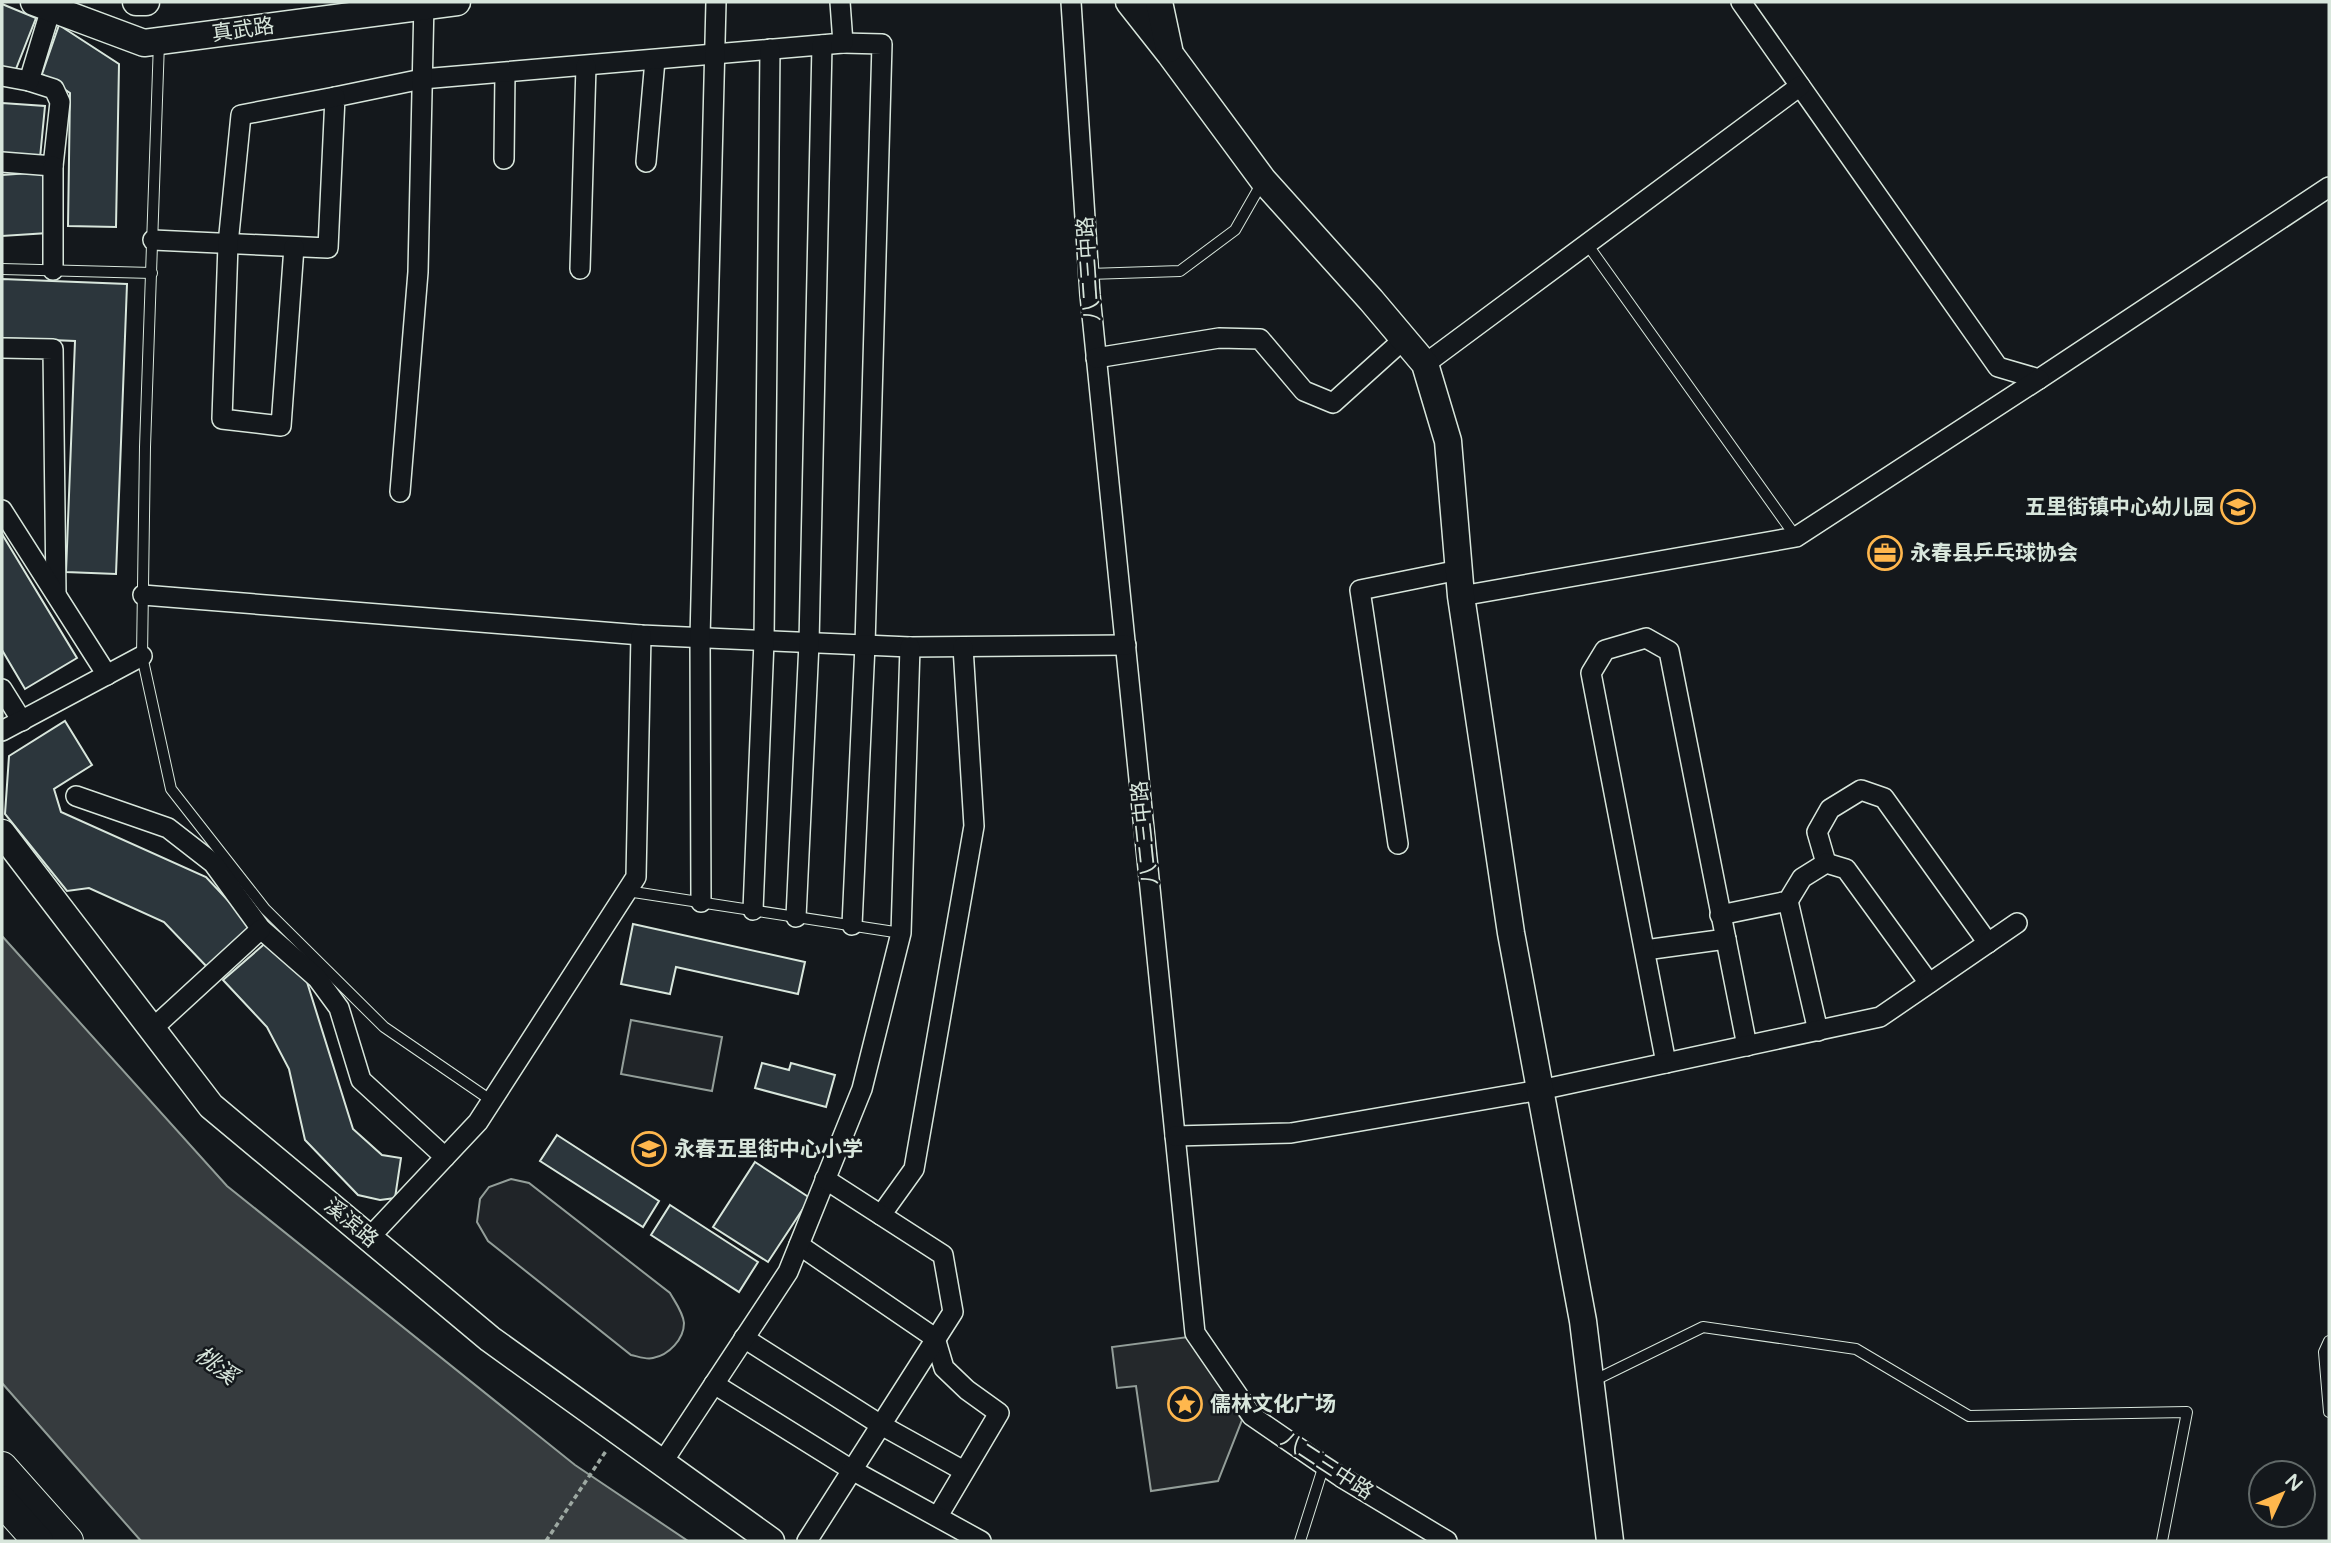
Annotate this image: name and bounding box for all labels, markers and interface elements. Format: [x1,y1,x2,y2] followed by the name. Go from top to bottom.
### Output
[210,13,276,47] street label: 真武路
[1073,216,1105,322] street label: 八二三中路
[2219,488,2257,526] school or university icon: 五里街镇中心幼儿园
[2025,495,2214,520] place label: 五里街镇中心幼儿园
[1866,534,1904,572] office icon: 永春县乒乓球协会
[1910,541,2078,566] place label: 永春县乒乓球协会
[1127,779,1163,887] street label: 八二三中路
[630,1130,668,1168] school or university icon: 永春五里街中心小学
[674,1137,863,1162] place label: 永春五里街中心小学
[319,1193,383,1253] street label: 溪滨路
[189,1341,245,1393] water label: 桃溪
[1166,1385,1204,1423] place icon: 儒林文化广场
[1210,1392,1336,1417] place label: 儒林文化广场
[1276,1427,1378,1505] street label: 八二三中路
[2247,1459,2317,1529] north arrow
[2280,1470,2307,1496] text: N

